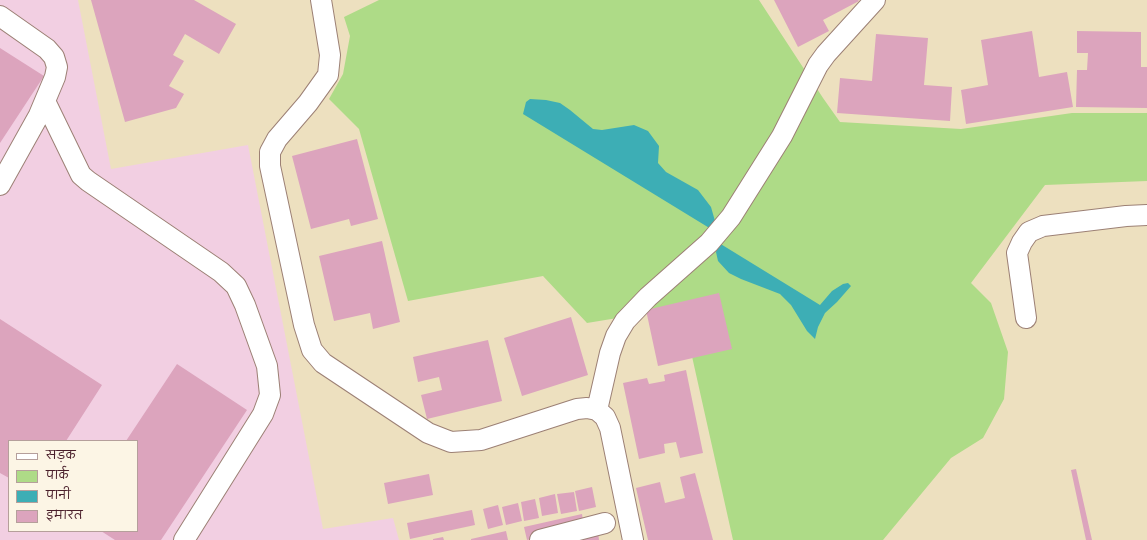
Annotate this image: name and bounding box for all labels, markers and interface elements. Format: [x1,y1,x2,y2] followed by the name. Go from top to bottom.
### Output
[8,440,138,532] legend
[46,448,76,462] text: सड़क
[46,468,69,482] text: पार्क
[46,488,71,502] text: पानी
[46,508,83,522] text: इमारत

